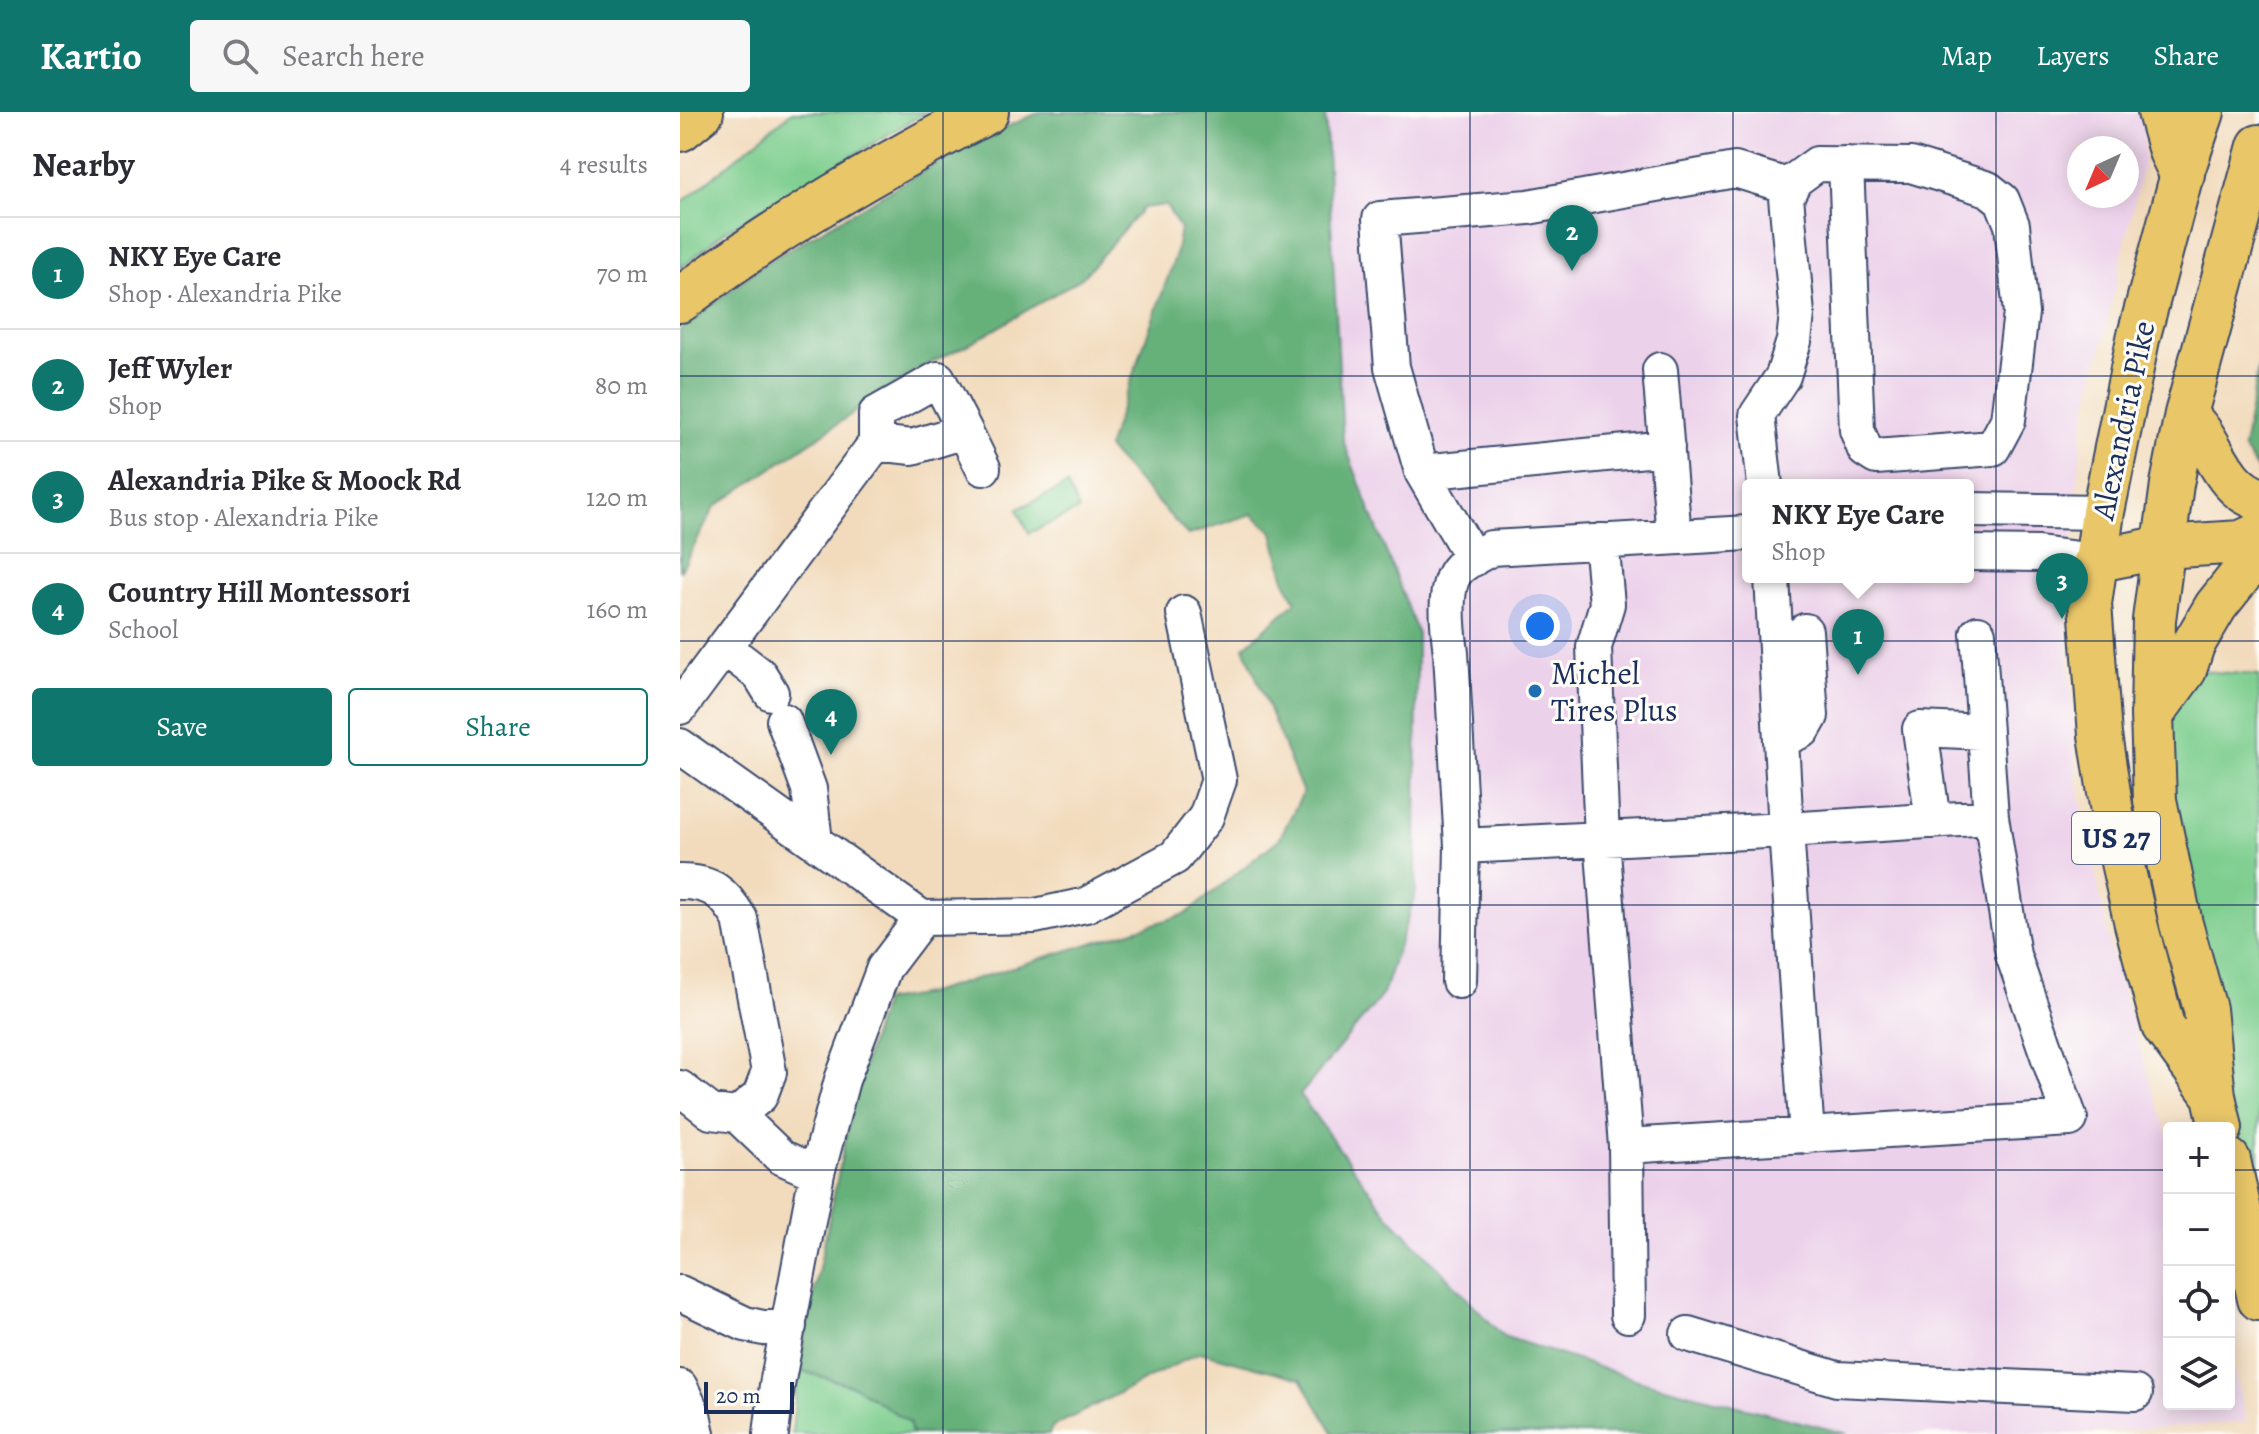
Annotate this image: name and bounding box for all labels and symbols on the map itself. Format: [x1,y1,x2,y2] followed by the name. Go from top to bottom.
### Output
[2067,136,2139,208] north arrow
[1546,205,1598,271] pin: 2
[2080,317,2166,524] street label: Alexandria Pike
[2036,553,2088,619] pin: 3
[1520,606,1560,646] your location
[1832,609,1884,675] pin: 1
[1551,651,1678,732] place label: Michel Tires Plus
[1526,682,1544,700] marker: Michel Tires Plus
[805,689,857,755] pin: 4
[2072,812,2160,864] road number: US 27
[704,1378,794,1414] scale bar

